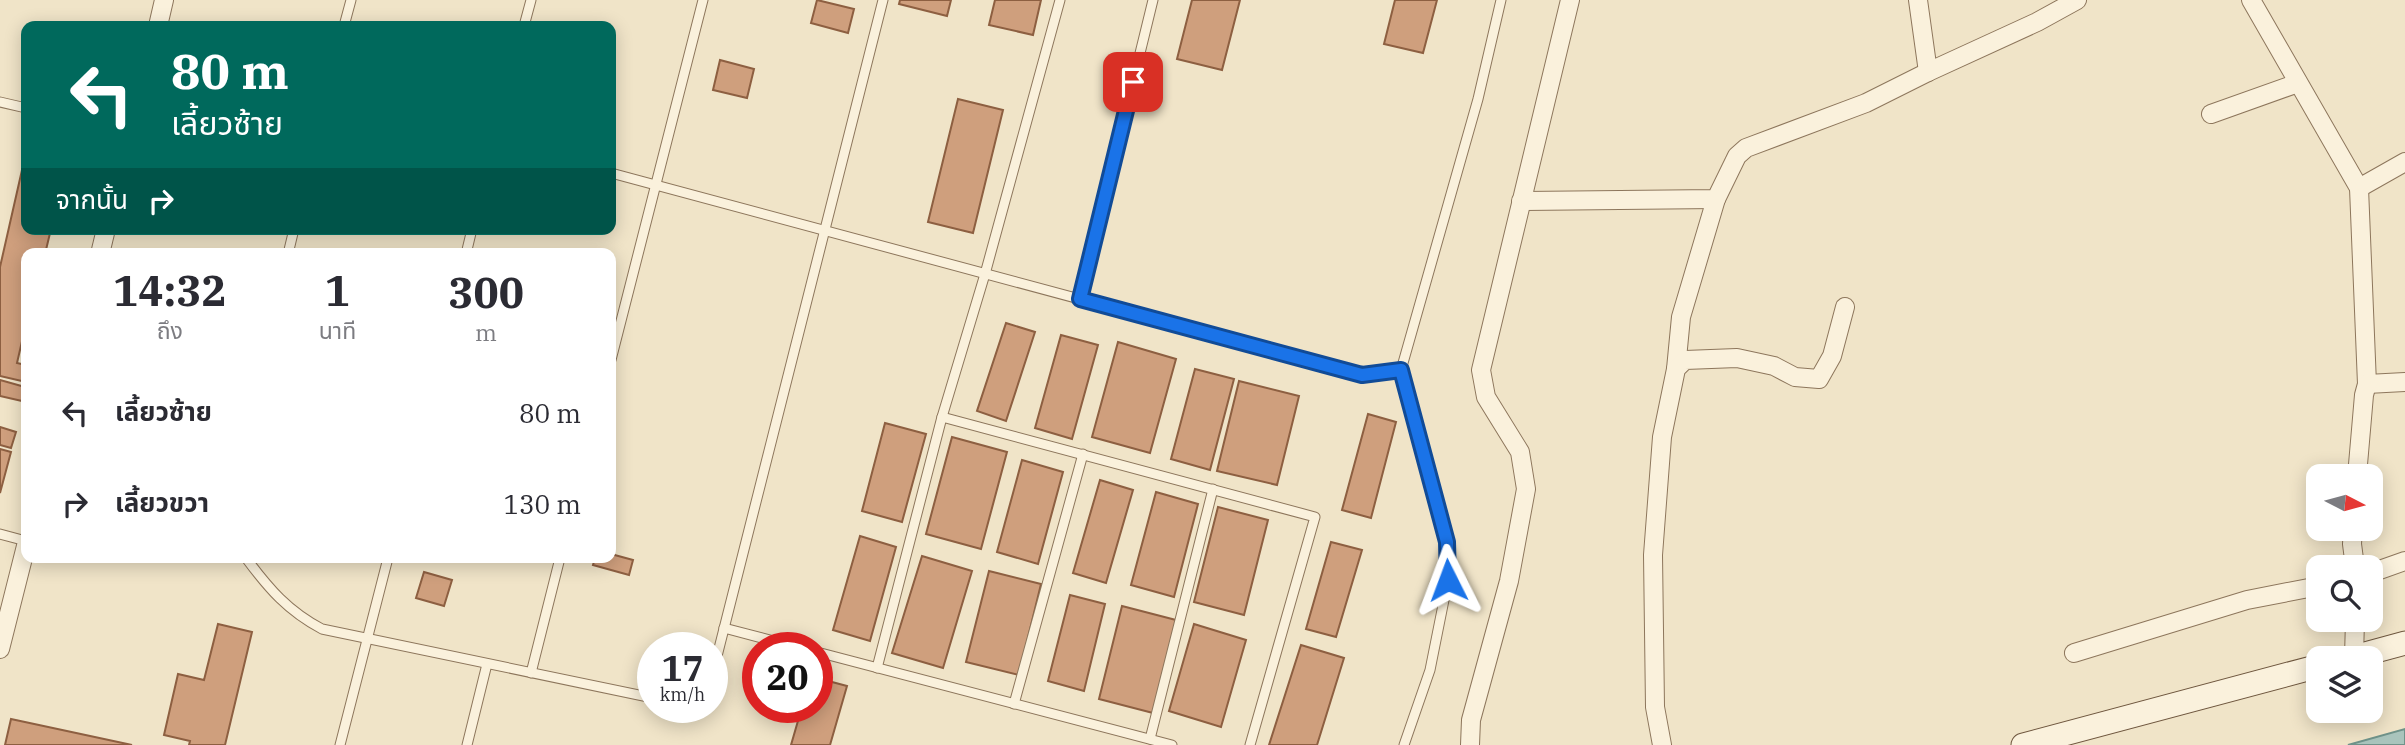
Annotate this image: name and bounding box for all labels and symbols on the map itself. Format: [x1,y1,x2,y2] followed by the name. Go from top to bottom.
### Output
[1103,52,1163,112] pin
[2306,464,2384,541] north arrow
[1411,543,1485,617] position arrow
[742,632,833,723] speed limit sign: 20

